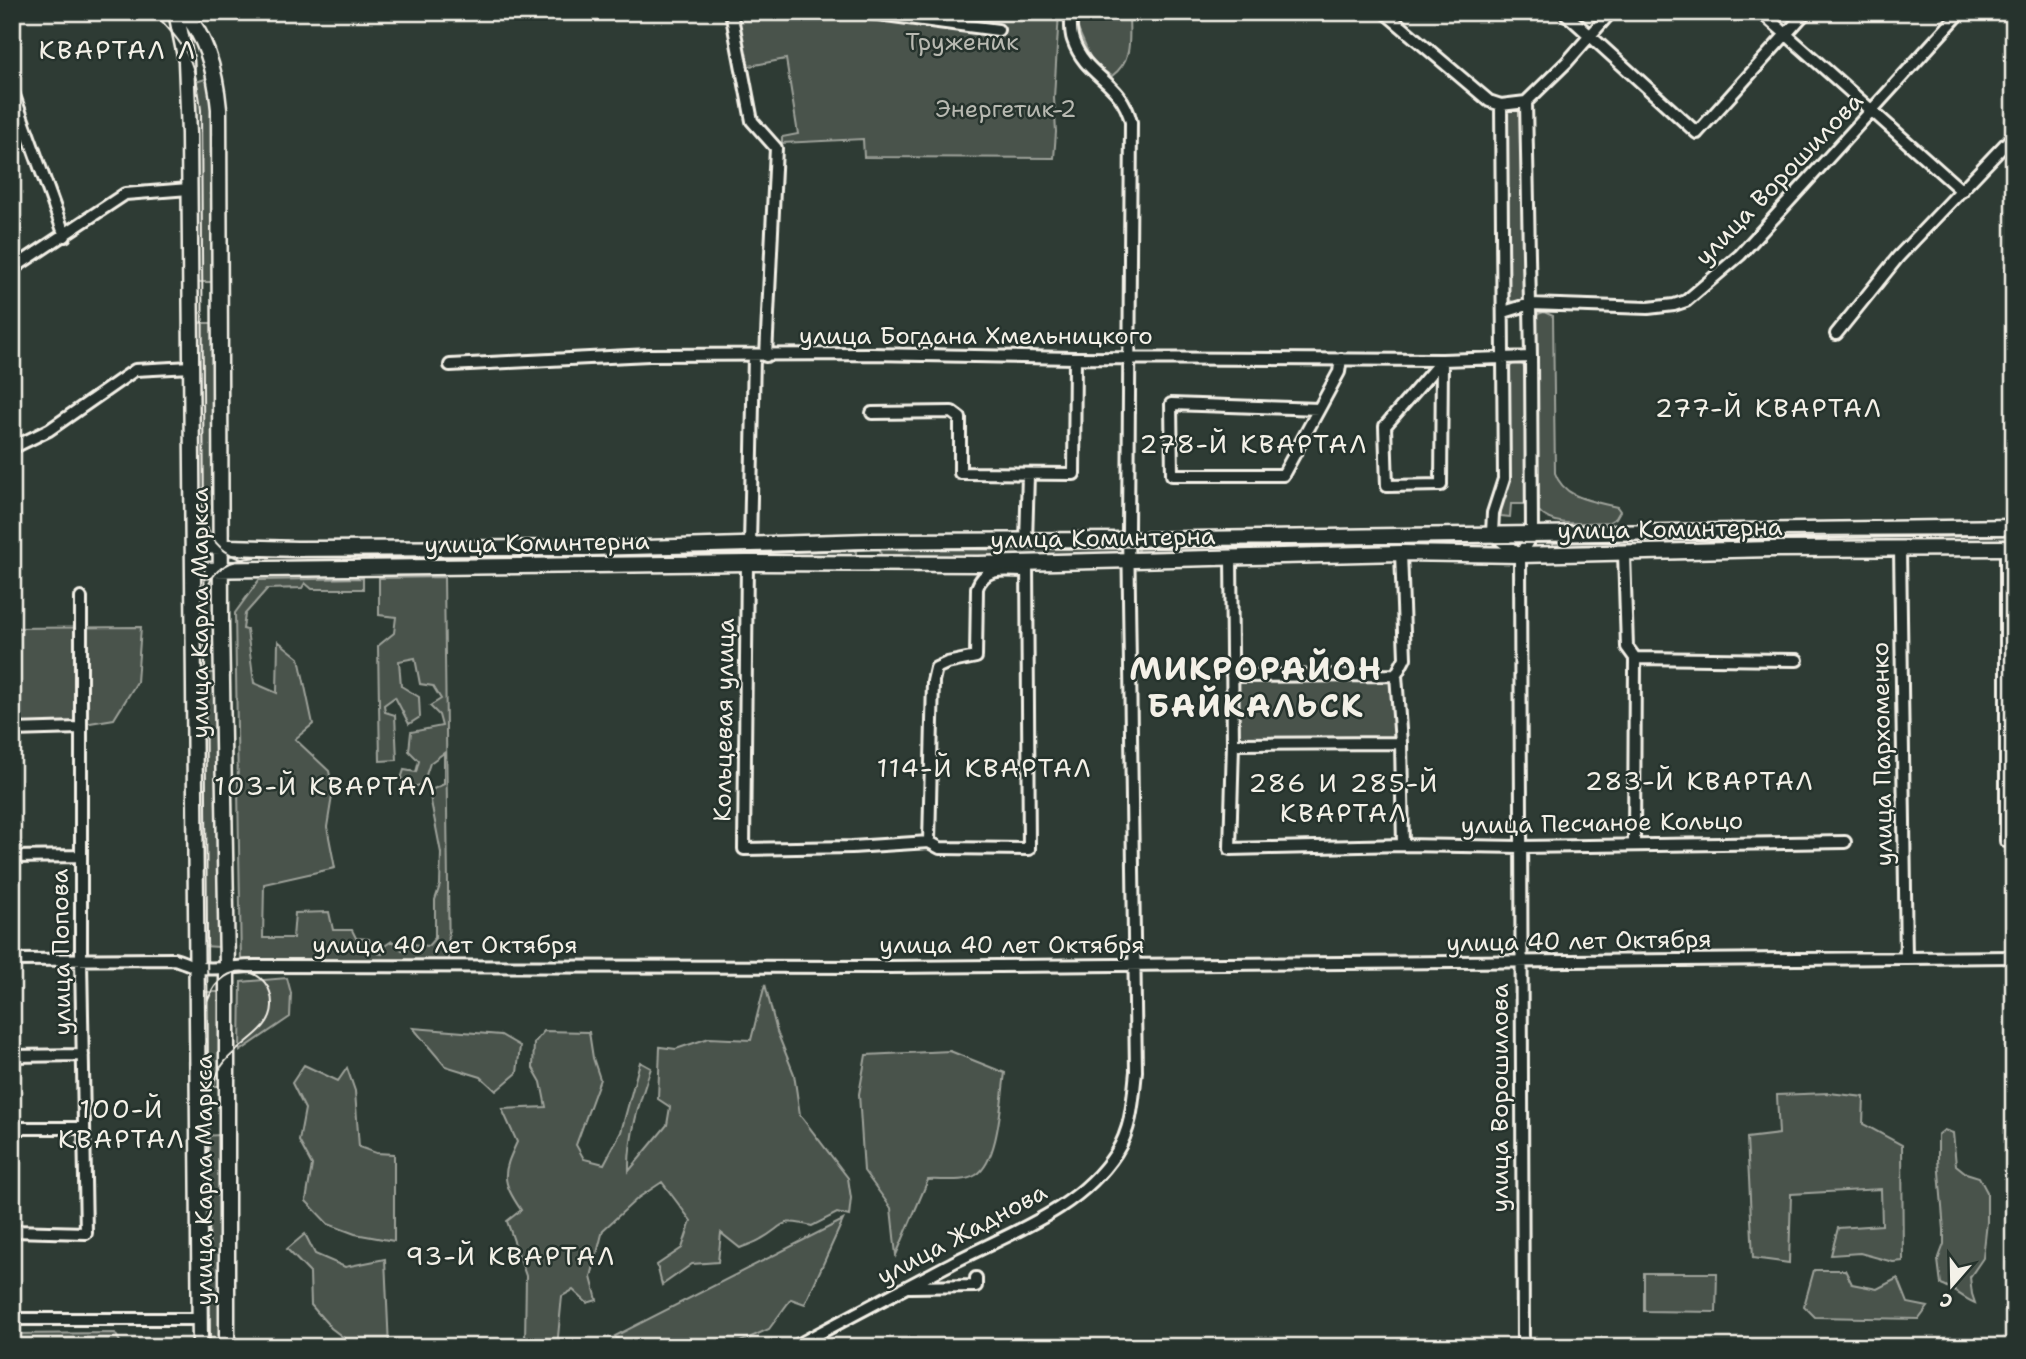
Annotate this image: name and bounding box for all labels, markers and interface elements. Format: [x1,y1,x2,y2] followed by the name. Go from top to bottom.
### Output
[905,26,1019,58] park label: Труженик
[39,32,197,67] district label: КВАРТАЛ Л
[1688,85,1870,273] street label: улица Ворошилова
[936,93,1076,125] park label: Энергетик-2
[799,320,1153,352] street label: улица Богдана Хмельницкого
[1655,390,1883,425] district label: 277-Й КВАРТАЛ
[1139,426,1369,461] district label: 278-Й КВАРТАЛ
[184,487,216,738] street label: улица Карла Маркса
[1557,511,1783,547] street label: улица Коминтерна
[990,520,1216,556] street label: улица Коминтерна
[424,525,650,561] street label: улица Коминтерна
[706,618,742,822] street label: Кольцевая улица
[1864,642,1900,866] street label: улица Пархоменко
[1129,647,1383,727] district label: МИКРОРАЙОН БАЙКАЛЬСК
[877,750,1093,785] district label: 114-Й КВАРТАЛ
[1585,763,1815,798] district label: 283-Й КВАРТАЛ
[1248,765,1440,830] district label: 286 И 285-Й КВАРТАЛ
[214,768,438,803] district label: 103-Й КВАРТАЛ
[1460,805,1744,841] street label: улица Песчаное Кольцо
[44,868,78,1036] street label: улица Попова
[1446,923,1712,959] street label: улица 40 лет Октября
[312,929,578,961] street label: улица 40 лет Октября
[879,929,1145,961] street label: улица 40 лет Октября
[1484,983,1516,1213] street label: улица Ворошилова
[188,1054,220,1305] street label: улица Карла Маркса
[58,1091,186,1156] district label: 100-Й КВАРТАЛ
[871,1176,1053,1292] street label: улица Жаднова
[405,1238,617,1273] district label: 93-Й КВАРТАЛ
[1918,1250,1988,1320] north arrow
[1937,1287,1956,1314] text: С

